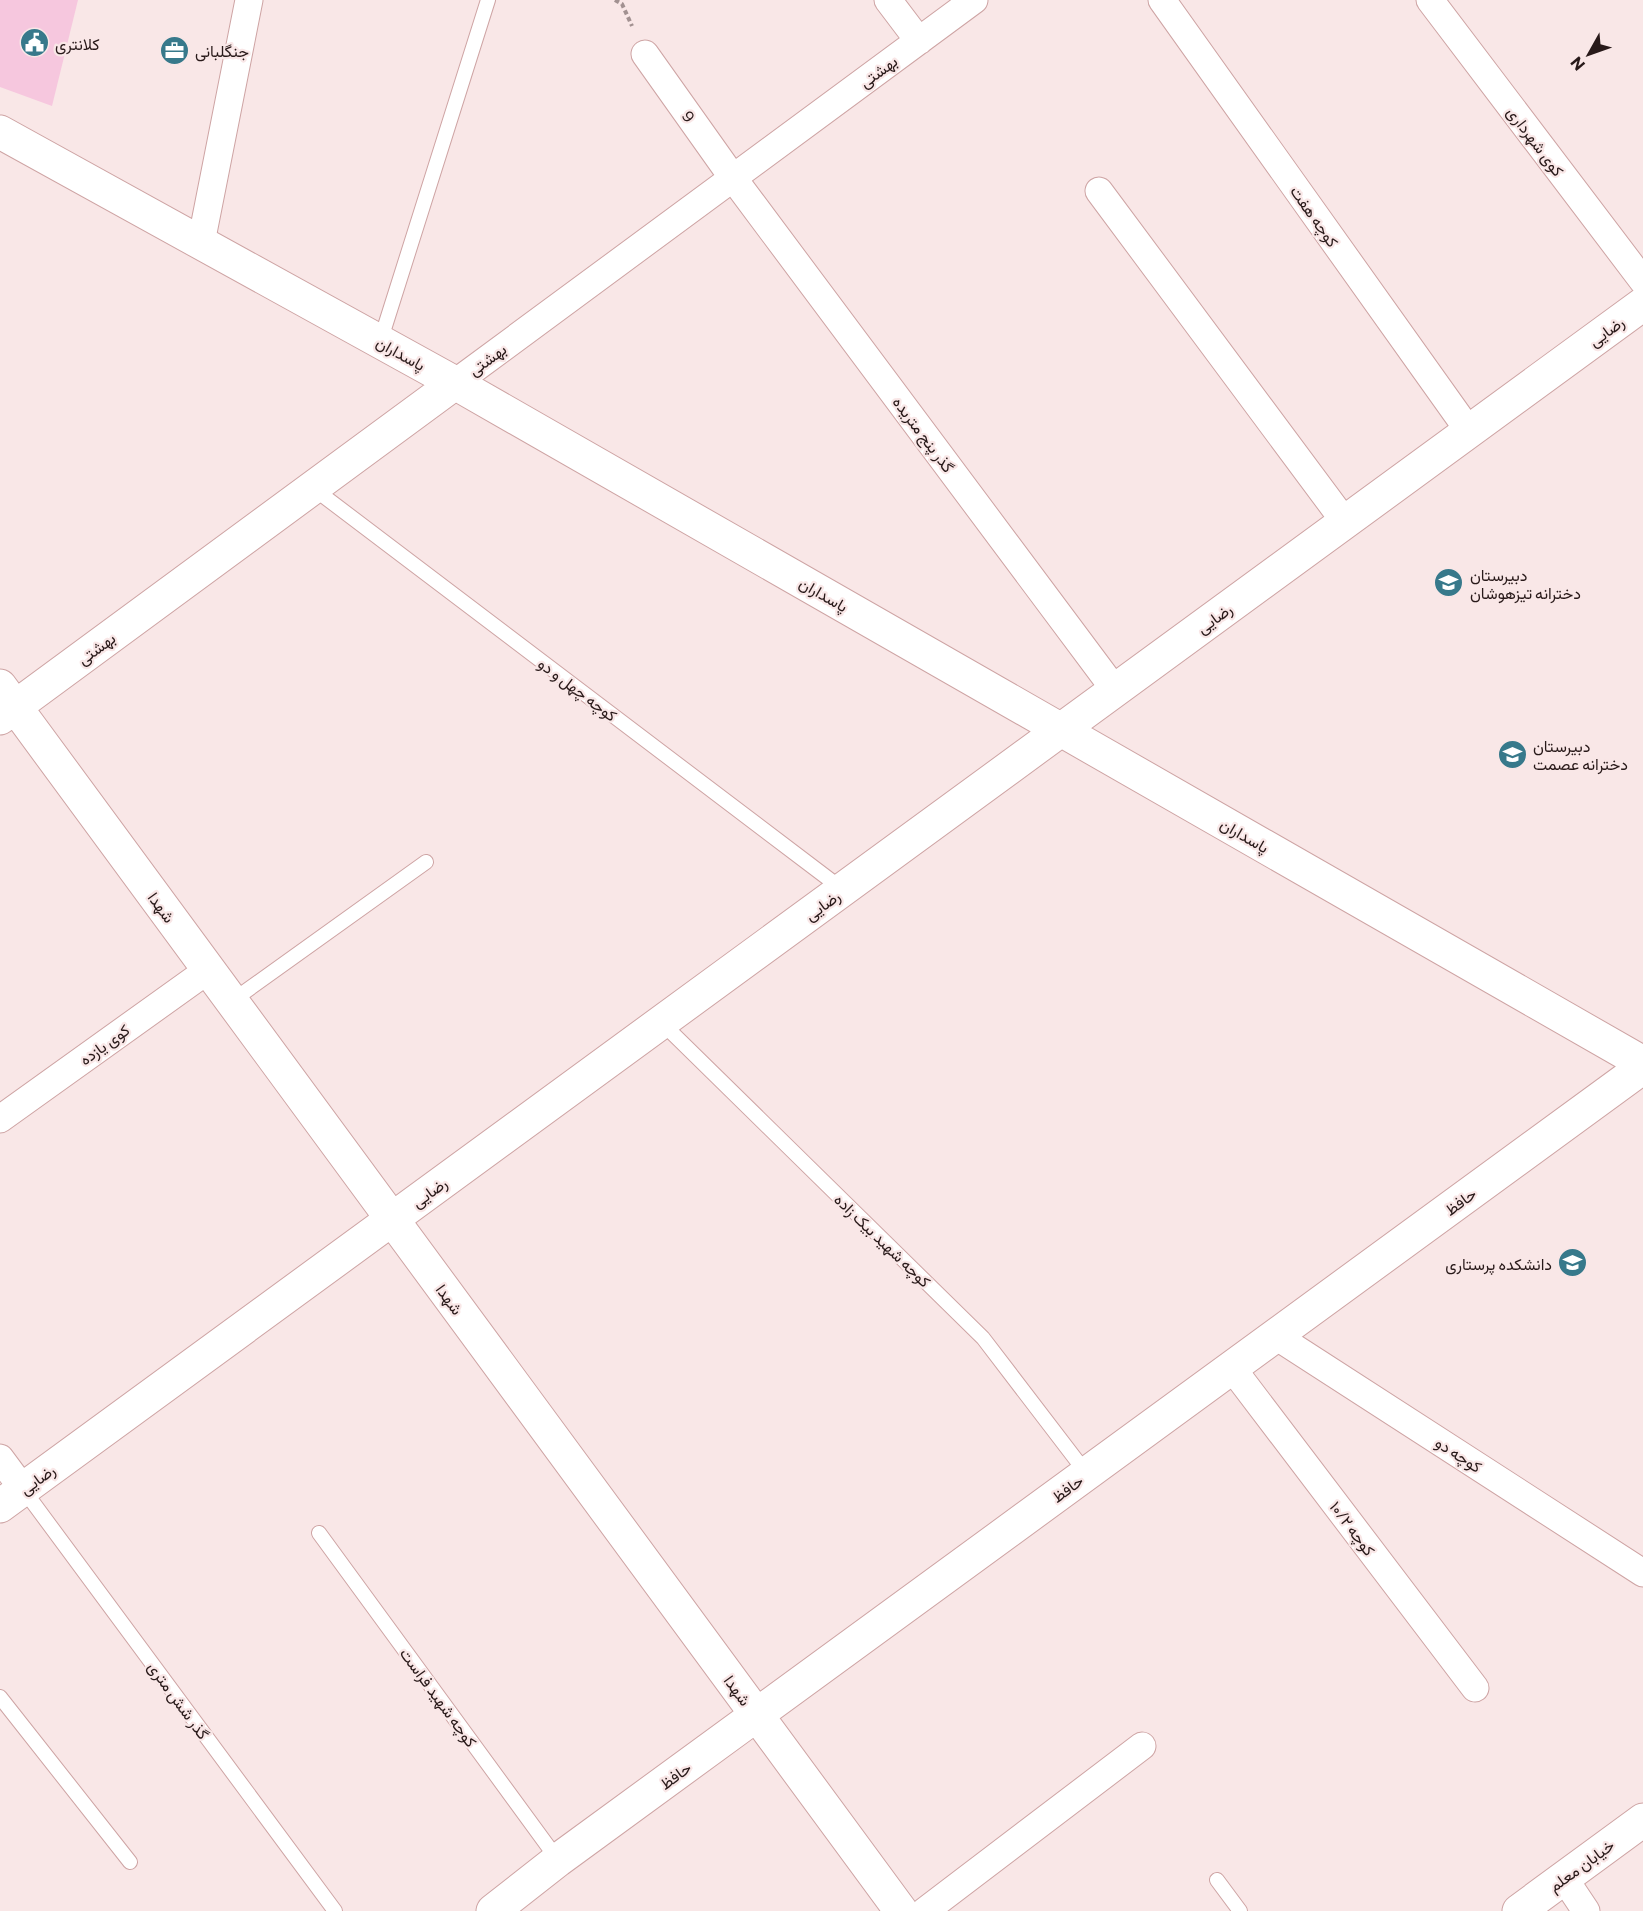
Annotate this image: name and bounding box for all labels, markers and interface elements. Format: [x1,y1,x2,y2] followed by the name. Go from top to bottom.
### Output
[1559,24,1619,84] north arrow
[18,27,50,59] public building icon: کلانتری
[55,34,100,55] place label: کلانتری
[158,34,190,66] office icon: جنگلبانی
[195,41,249,62] place label: جنگلبانی
[855,51,902,93] street label: بهشتی
[1566,53,1588,75] text: N
[1502,102,1568,181] street label: کوی شهرداری
[678,107,700,125] street label: 9
[1285,182,1343,252] street label: کوچه هفت
[1584,312,1629,352] street label: رضایی
[372,332,429,377] street label: پاسداران
[464,339,511,381] street label: بهشتی
[887,392,959,477] street label: گذر پنج متریده
[1470,565,1581,604] place label: دبیرستان دخترانه تیزهوشان
[1433,567,1465,599] school or university icon: دبیرستان دخترانه تیزهوشان
[795,573,852,618] street label: پاسداران
[1192,599,1237,639] street label: رضایی
[73,628,120,670] street label: بهشتی
[533,653,621,727] street label: کوچه چهل و دو
[1533,736,1628,775] place label: دبیرستان دخترانه عصمت
[1496,738,1528,770] school or university icon: دبیرستان دخترانه عصمت
[1216,814,1273,859] street label: پاسداران
[800,886,845,926] street label: رضایی
[143,888,179,927] street label: شهدا
[75,1020,134,1070] street label: کوی یازده
[407,1173,452,1213] street label: رضایی
[1440,1183,1480,1219] street label: حافظ
[829,1189,935,1293] street label: کوچه شهید بیک زاده
[1557,1247,1589,1279] school or university icon: دانشکده پرستاری
[1445,1254,1552,1276] place label: دانشکده پرستاری
[431,1280,467,1319] street label: شهدا
[1431,1432,1486,1478] street label: کوچه دو
[15,1460,60,1500] street label: رضایی
[1047,1470,1087,1506] street label: حافظ
[1324,1497,1380,1561] street label: کوچه ۱۰/۲
[394,1644,481,1752] street label: کوچه شهید فراست
[143,1657,214,1744] street label: گذر شش متری
[719,1671,755,1710] street label: شهدا
[655,1757,695,1793] street label: حافظ
[1544,1835,1619,1897] street label: خیابان معلم

